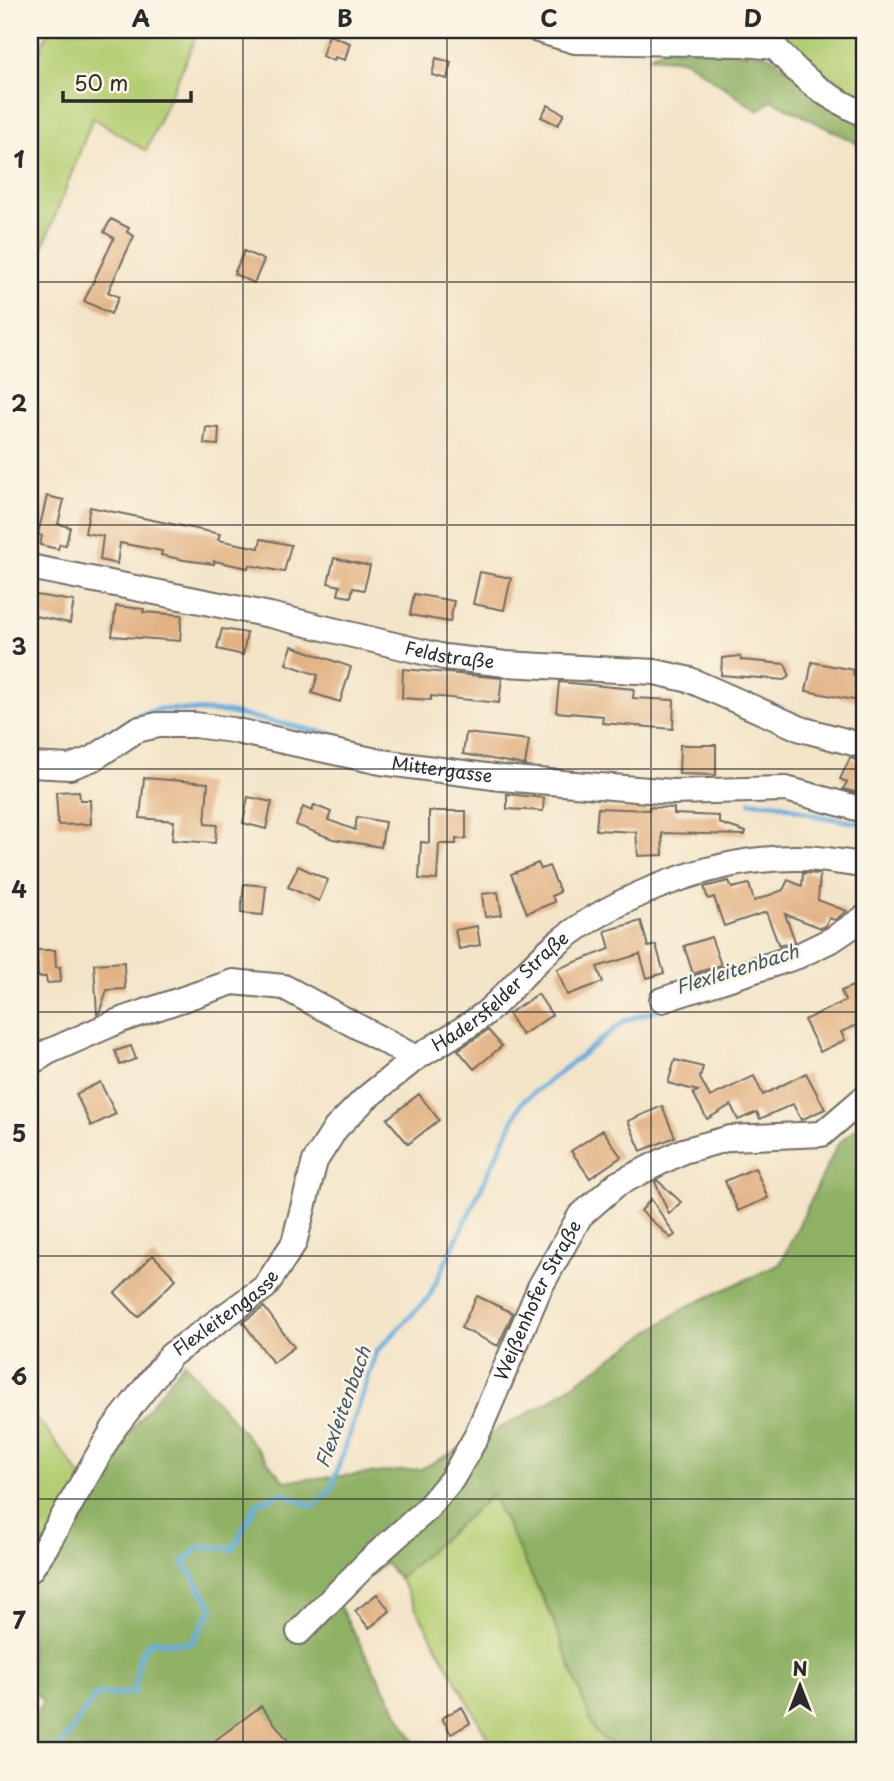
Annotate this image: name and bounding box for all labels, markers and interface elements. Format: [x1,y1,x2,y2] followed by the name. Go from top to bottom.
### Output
[132,0,150,35] text: A
[337,0,353,35] text: B
[540,0,558,35] text: C
[744,0,762,35] text: D
[63,60,191,104] scale bar
[74,66,128,98] text: 50 m
[14,141,25,176] text: 1
[11,385,27,420] text: 2
[11,628,27,663] text: 3
[402,633,496,675] street label: Feldstraße
[390,749,494,789] street label: Mittergasse
[11,871,27,906] text: 4
[426,924,574,1057] street label: Hadersfelder Straße
[672,936,802,1000] water label: Flexleitenbach
[12,1115,26,1150] text: 5
[487,1215,587,1384] street label: Weißenhofer Straße
[166,1264,285,1362] street label: Flexleitengasse
[307,1341,377,1471] water label: Flexleitenbach
[11,1358,27,1393] text: 6
[12,1602,26,1637] text: 7
[764,1652,834,1722] north arrow
[792,1654,808,1682] text: N

